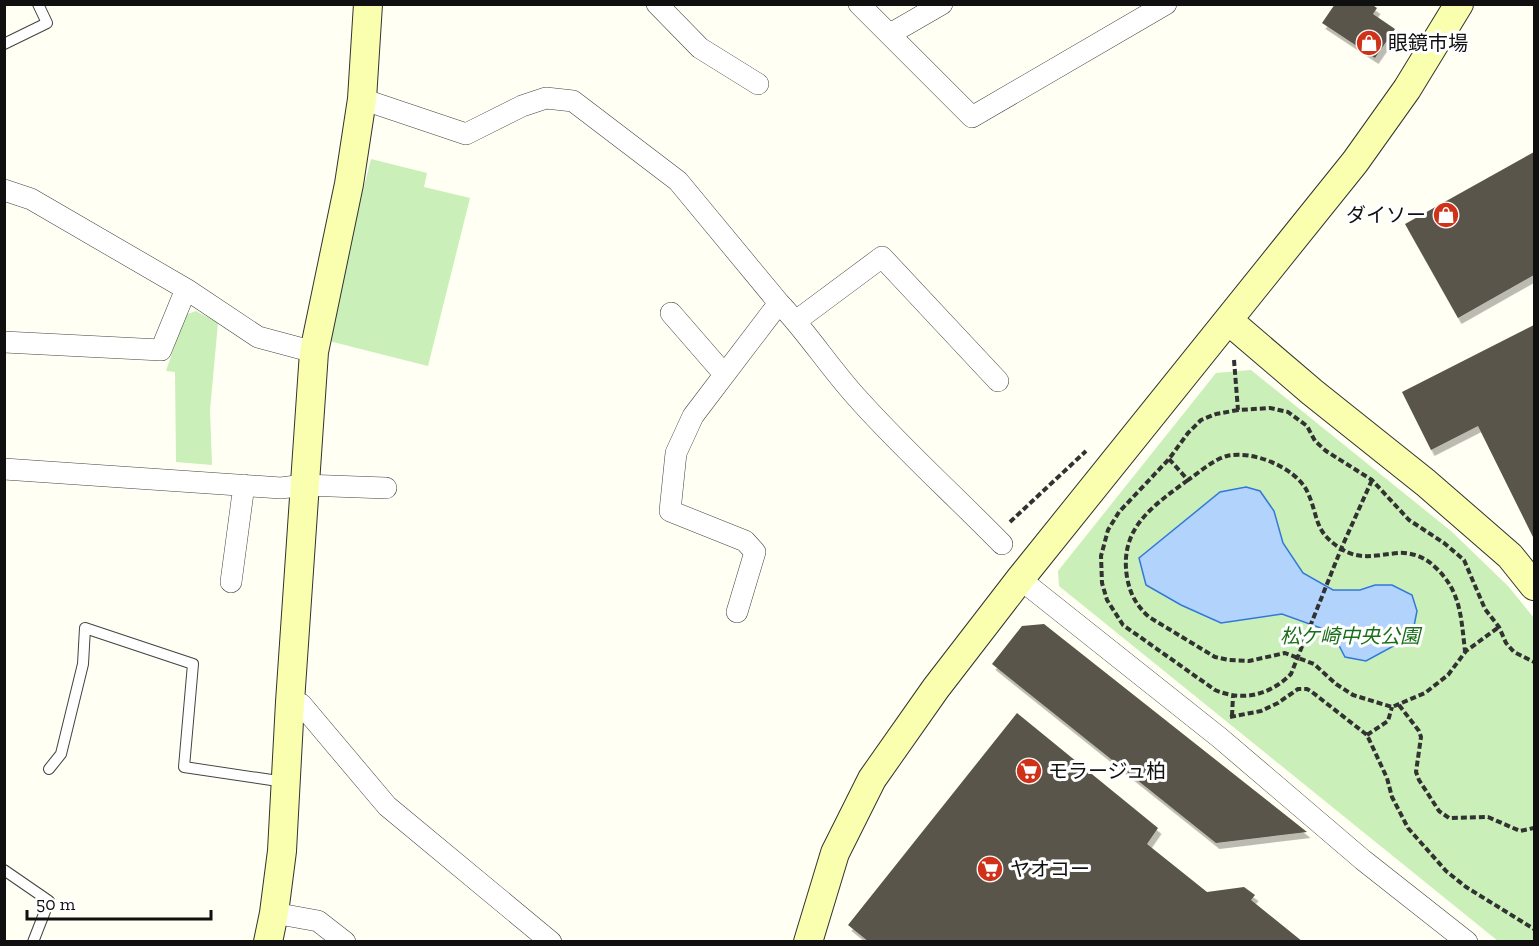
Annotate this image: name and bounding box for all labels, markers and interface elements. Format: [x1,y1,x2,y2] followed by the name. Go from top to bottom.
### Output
[1354,28,1384,58] shop icon: 眼鏡市場
[1388,31,1468,55] place label: 眼鏡市場
[1431,200,1461,230] shop icon: ダイソー
[1346,203,1426,227] place label: ダイソー
[1280,624,1423,648] park label: 松ケ崎中央公園
[1014,756,1044,786] supermarket icon: モラージュ柏
[1048,759,1166,783] place label: モラージュ柏
[975,854,1005,884] supermarket icon: ヤオコー
[1010,857,1090,881] place label: ヤオコー
[27,883,212,921] scale bar
[36,893,76,915] text: 50 m

